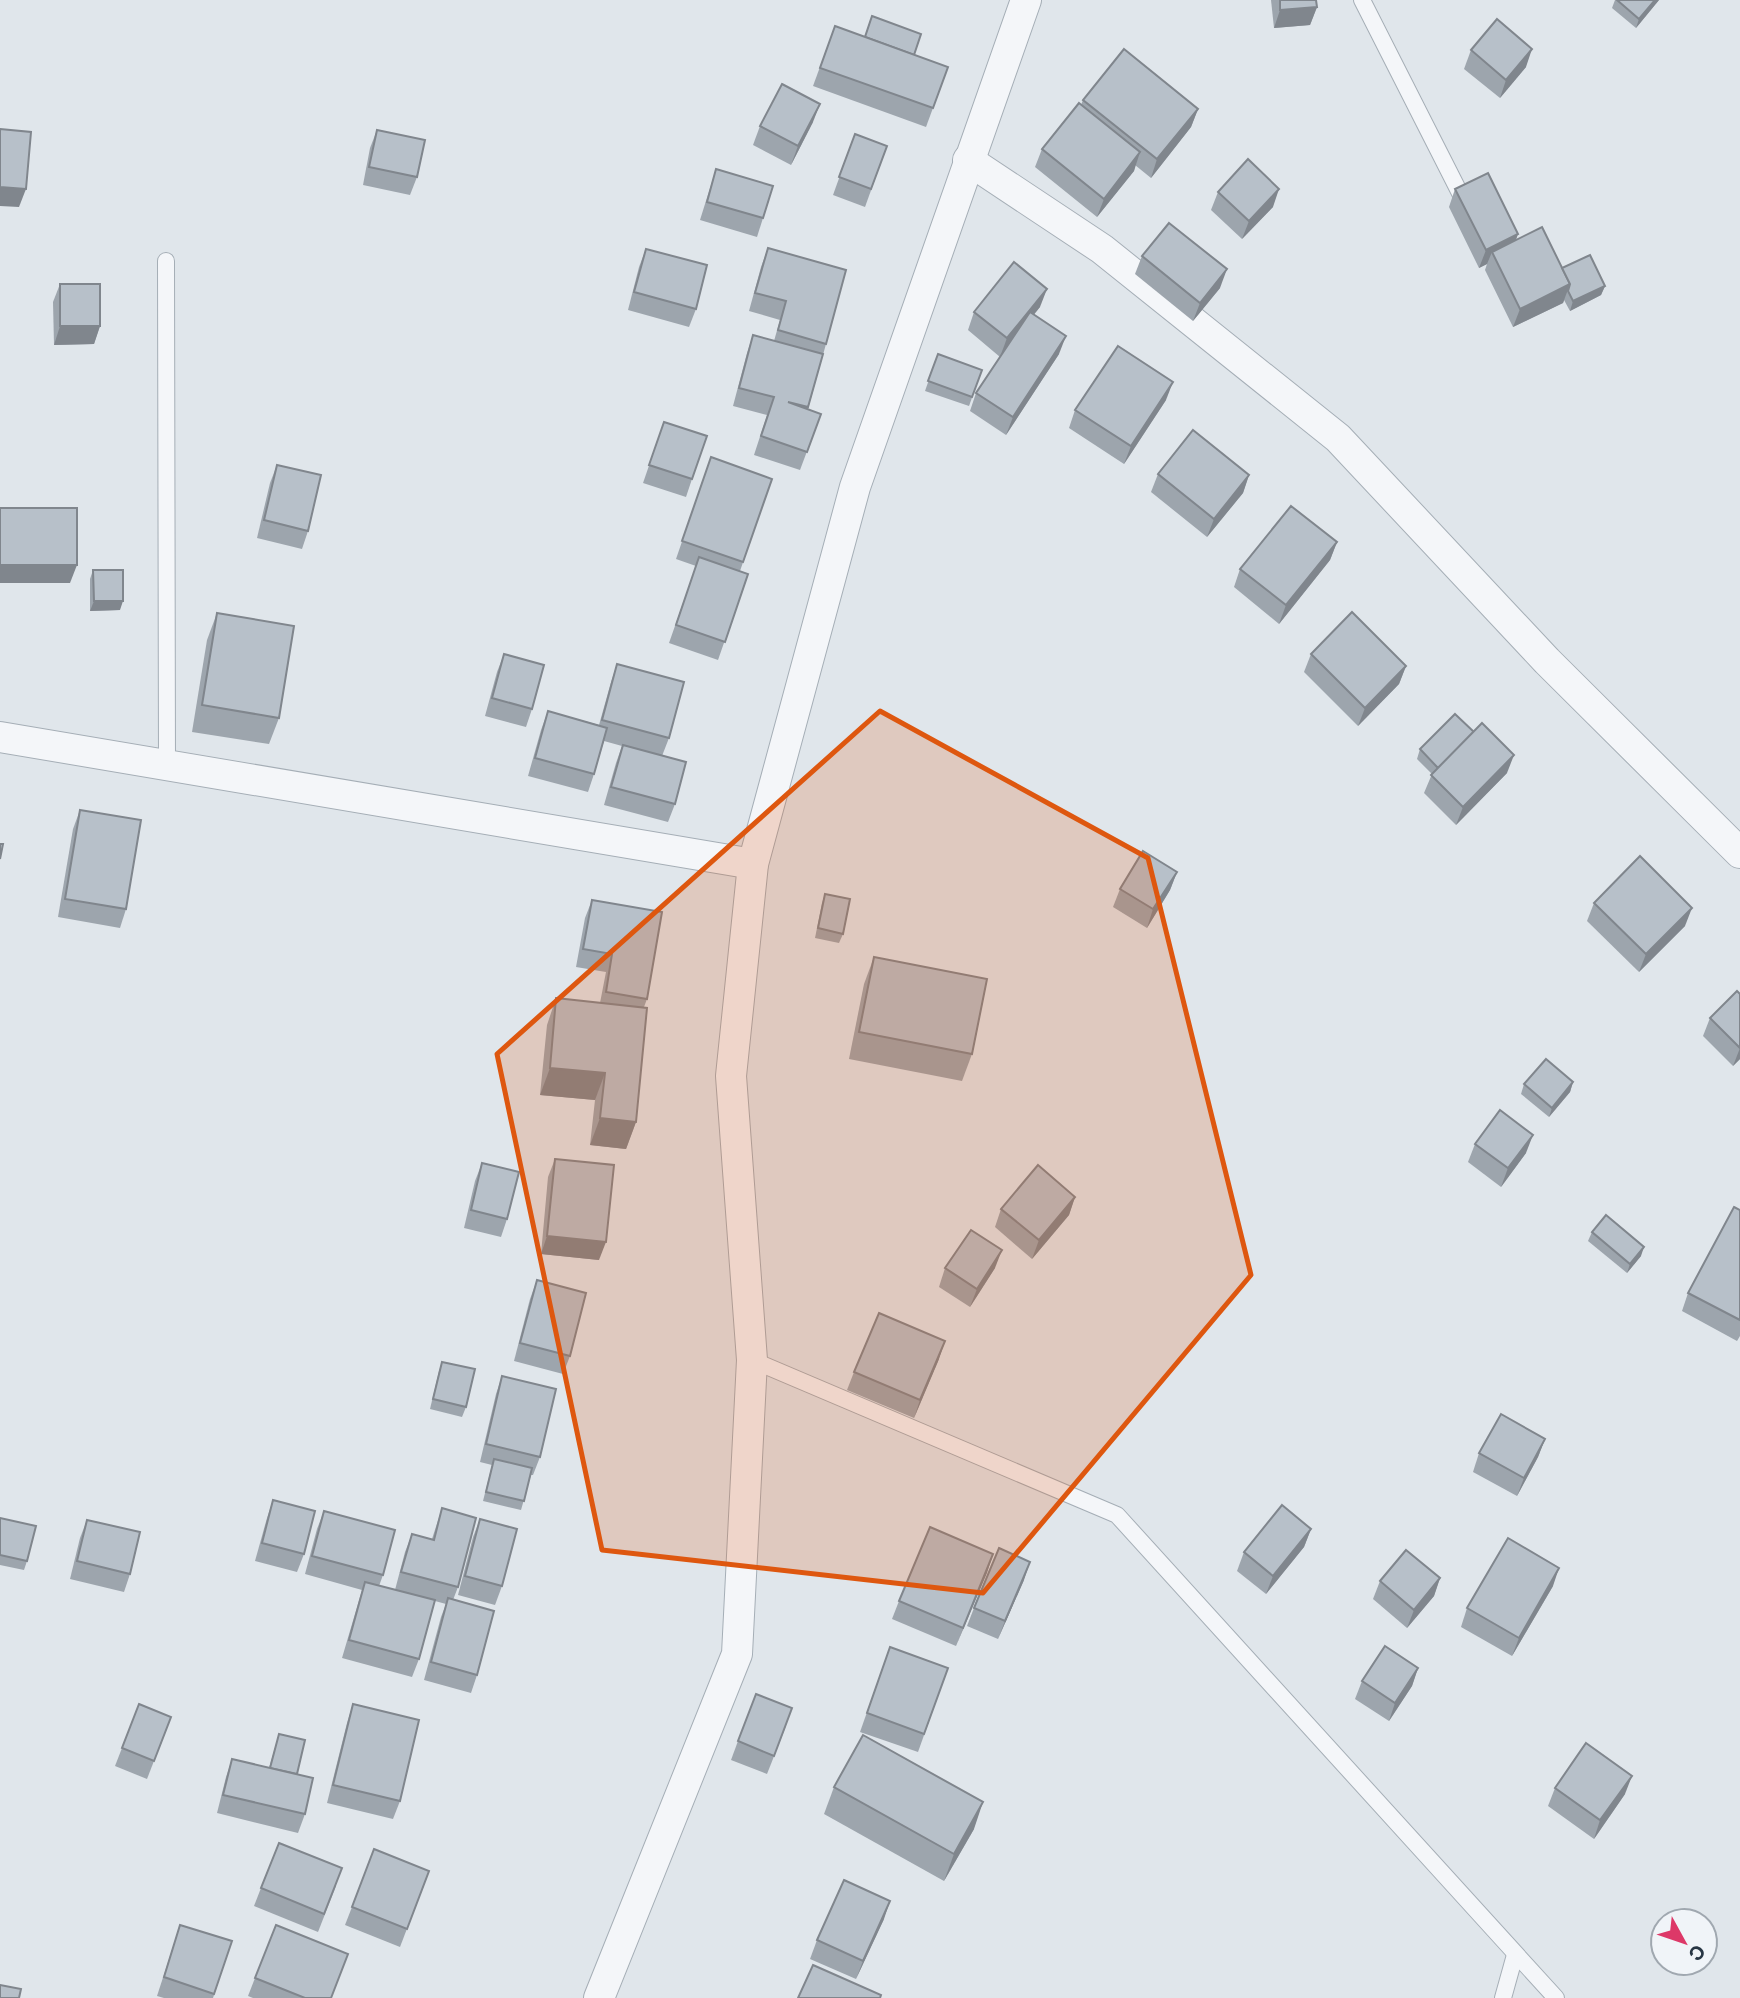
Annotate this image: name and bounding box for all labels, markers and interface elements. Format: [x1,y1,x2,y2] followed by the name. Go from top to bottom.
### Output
[1649,1907,1719,1977] north arrow
[1683,1940,1710,1965] text: С

